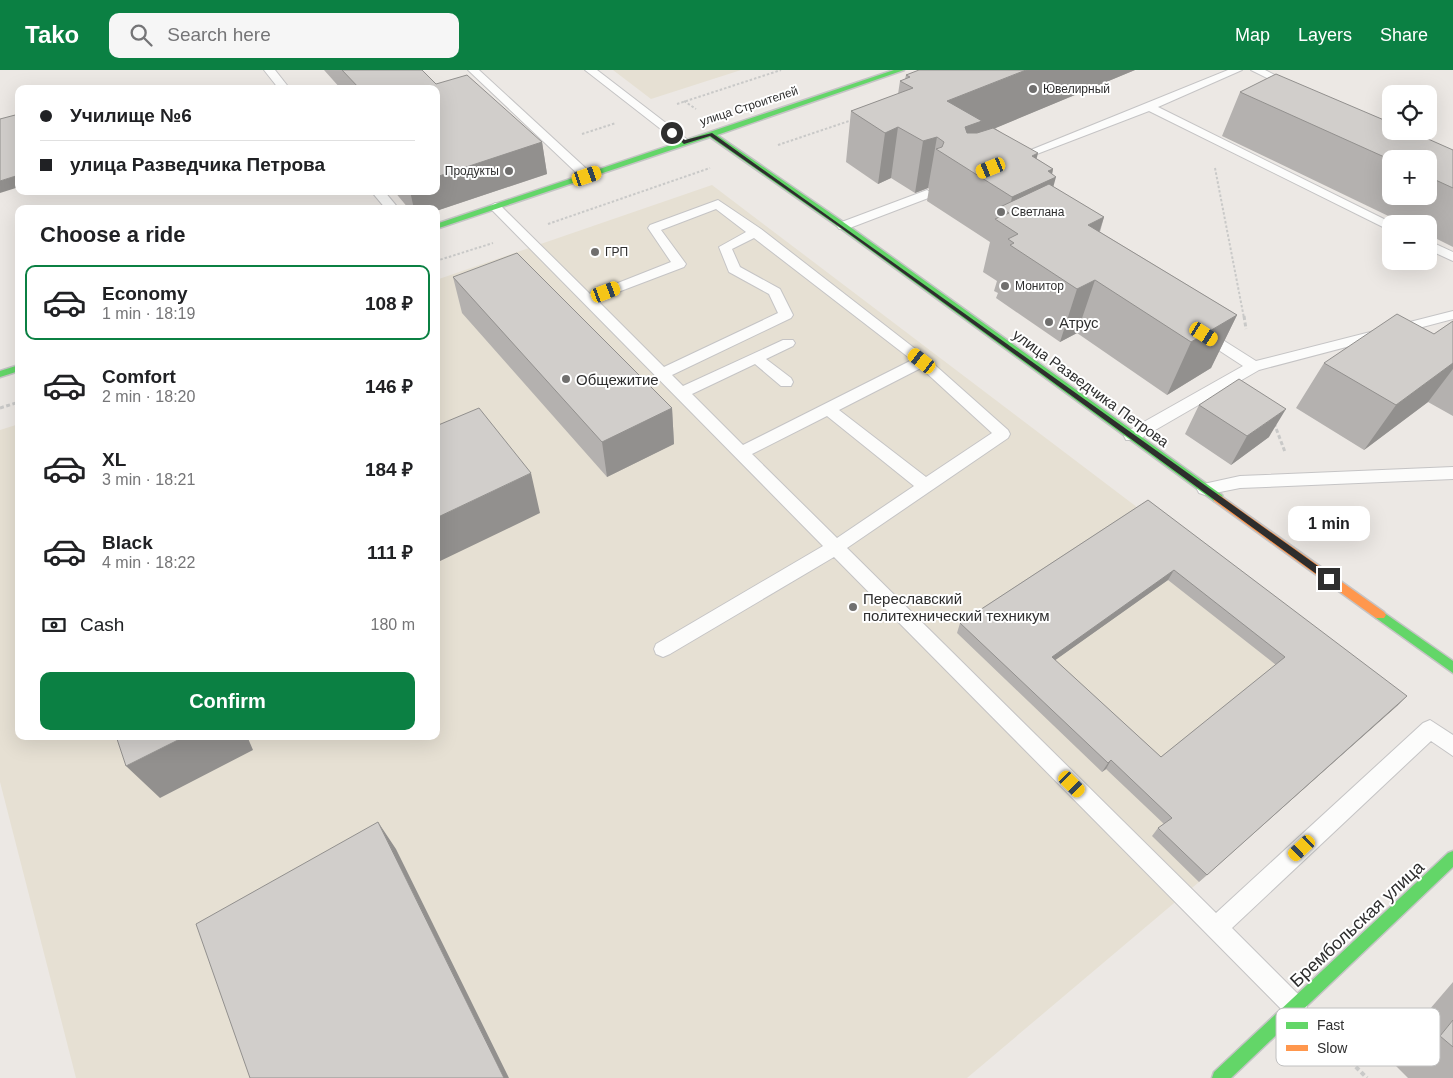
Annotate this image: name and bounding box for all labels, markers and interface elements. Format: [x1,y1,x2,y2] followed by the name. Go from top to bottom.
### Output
[109,13,459,58] search box
[25,21,79,48] text: Tako
[127,21,155,49] icon: search
[167,24,271,45] text: Search here
[1235,25,1270,45] text: Map
[1298,25,1352,45] text: Layers
[1380,25,1428,45] text: Share
[1043,82,1110,96] place label: Ювелирный
[698,83,800,129] street label: улица Строителей
[1027,83,1039,95] marker: Ювелирный
[1382,85,1437,270] map controls
[1382,85,1437,140] button: locate
[70,105,192,126] text: Училище №6
[661,122,683,144] route start
[1382,150,1437,205] button: +
[70,154,325,175] text: улица Разведчика Петрова
[974,155,1007,181] car
[445,164,499,178] place label: Продукты
[570,164,603,188] car
[503,165,515,177] marker: Продукты
[1011,205,1065,219] place label: Светлана
[995,206,1007,218] marker: Светлана
[1382,215,1437,270] button: −
[40,222,185,247] text: Choose a ride
[605,245,628,259] place label: ГРП
[589,246,601,258] marker: ГРП
[1015,279,1064,293] place label: Монитор
[42,280,87,325] icon: car
[589,280,622,304] car
[999,280,1011,292] marker: Монитор
[102,283,188,304] text: Economy
[365,293,413,314] text: 108 ₽
[102,305,195,322] text: 1 min · 18:19
[1059,314,1099,331] place label: Атрус
[1043,316,1055,328] marker: Атрус
[1187,320,1220,348] car
[1010,326,1173,451] street label: улица Разведчика Петрова
[905,346,938,376] car
[42,363,87,408] icon: car
[102,366,176,387] text: Comfort
[576,371,659,388] place label: Общежитие
[560,373,572,385] marker: Общежитие
[365,376,413,397] text: 146 ₽
[102,388,195,405] text: 2 min · 18:20
[42,446,87,491] icon: car
[102,449,126,470] text: XL
[365,459,413,480] text: 184 ₽
[102,471,195,488] text: 3 min · 18:21
[1288,506,1370,542] callout: 1 min
[1308,515,1350,532] text: 1 min
[42,529,87,574] icon: car
[102,532,153,553] text: Black
[367,542,413,563] text: 111 ₽
[102,554,195,571] text: 4 min · 18:22
[1318,568,1340,590] route end
[863,590,1050,624] place label: Переславский политехнический техникум
[847,601,859,613] marker: Переславский политехнический техникум
[40,611,68,639] icon: cash
[80,614,124,635] text: Cash
[371,616,415,633] text: 180 m
[40,672,415,730] button: Confirm
[1056,768,1087,800] car
[1285,832,1318,864] car
[1286,856,1429,991] street label: Брембольская улица
[1276,1008,1440,1066] legend
[1317,1017,1344,1033] text: Fast
[1317,1040,1348,1056] text: Slow

